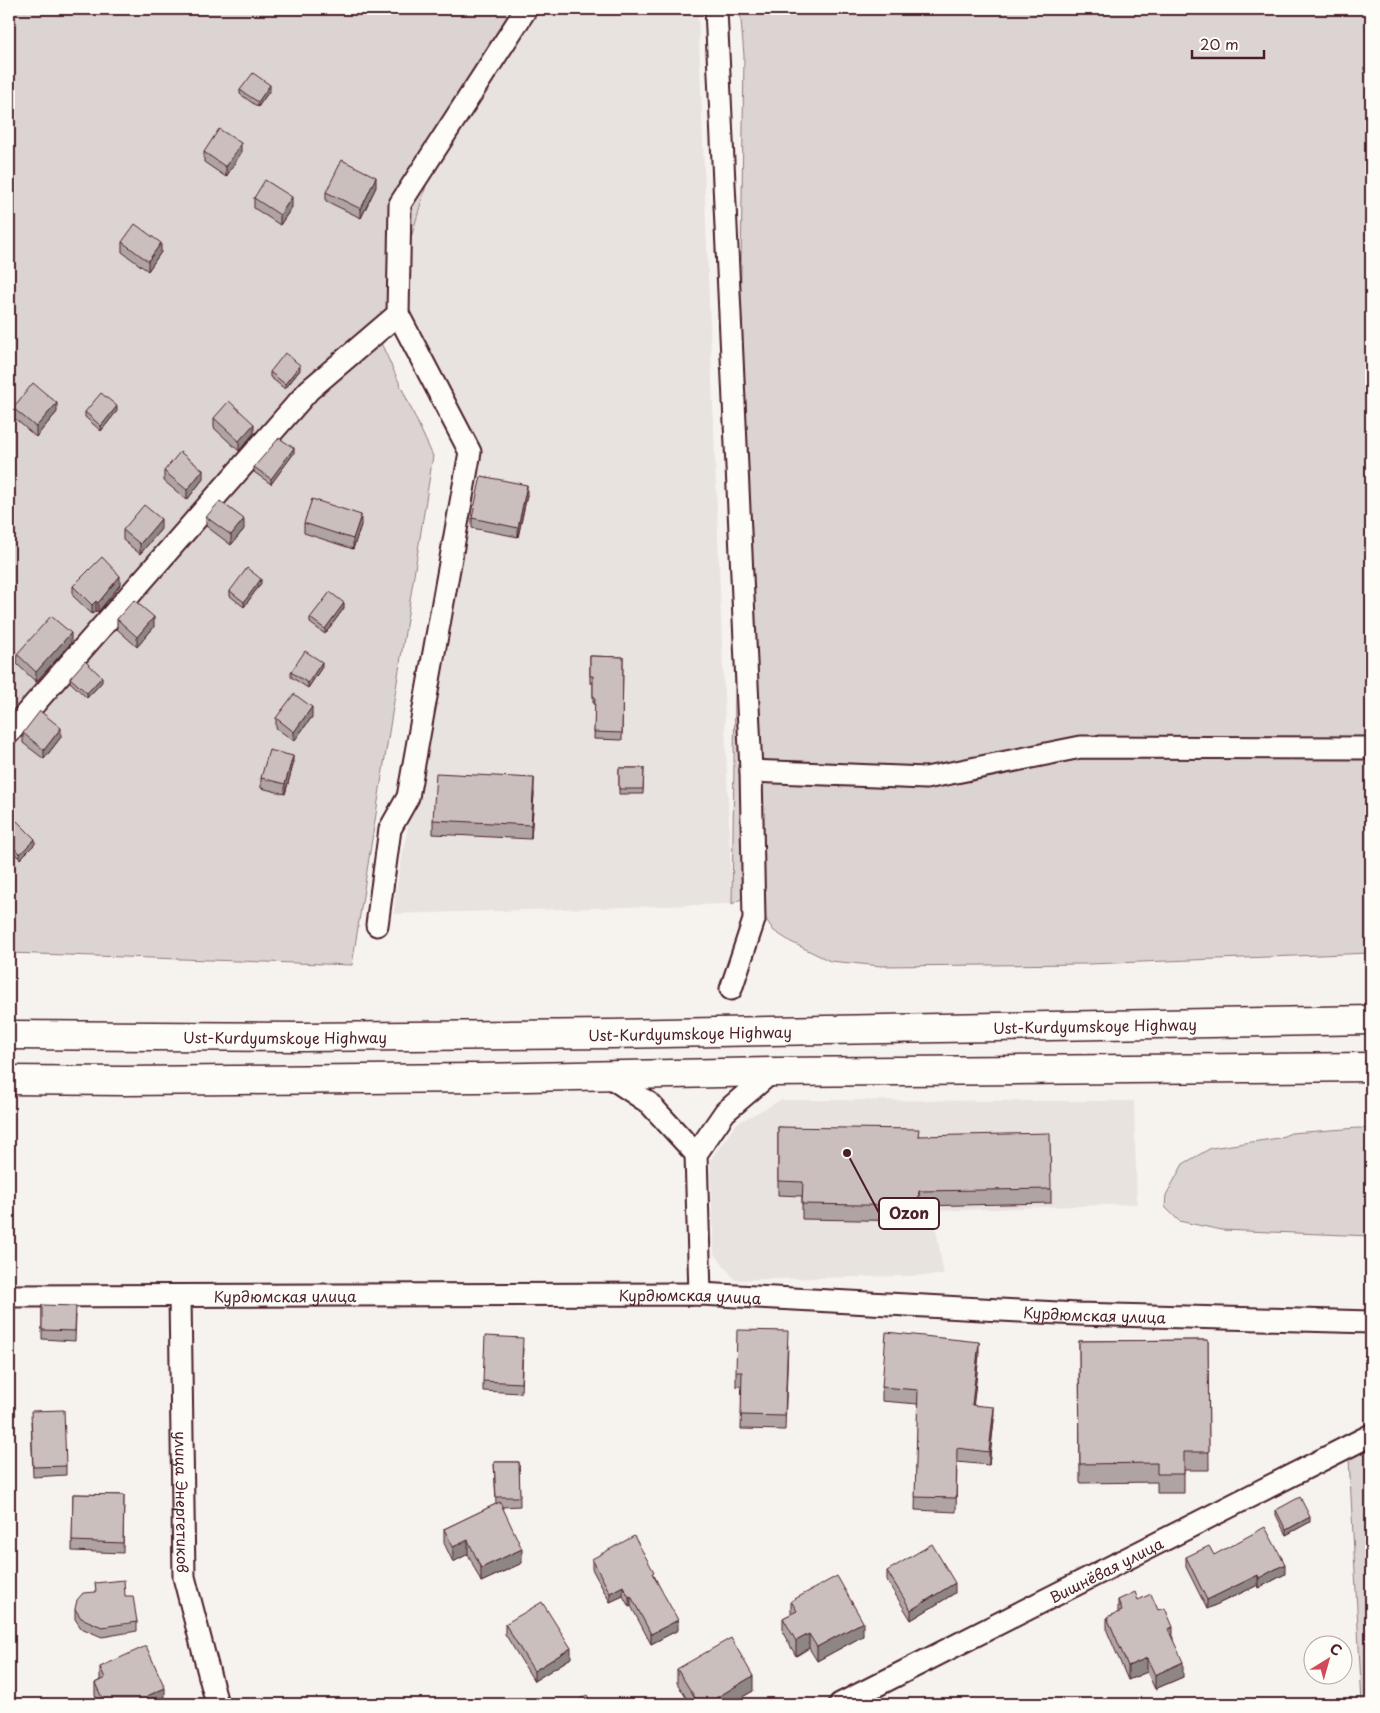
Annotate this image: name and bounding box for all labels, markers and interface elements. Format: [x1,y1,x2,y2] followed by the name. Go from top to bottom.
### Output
[1192,28,1265,60] scale bar
[1200,32,1239,55] text: 20 m
[993,1012,1197,1038] street label: Ust-Kurdyumskoye Highway
[588,1019,792,1046] street label: Ust-Kurdyumskoye Highway
[183,1025,387,1049] street label: Ust-Kurdyumskoye Highway
[879,1198,939,1229] callout: Ozon
[889,1200,929,1224] text: Ozon
[619,1282,762,1309] street label: Курдюмская улица
[214,1283,357,1307] street label: Курдюмская улица
[1023,1300,1167,1328] street label: Курдюмская улица
[170,1431,195,1573] street label: улица Энергетиков
[1045,1531,1167,1608] street label: Вишнёвая улица
[1302,1636,1352,1686] north arrow
[1326,1638,1347,1661] text: С

